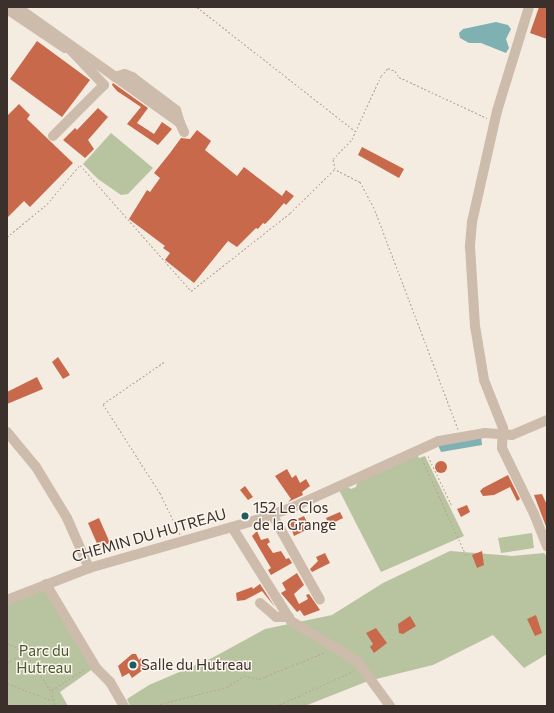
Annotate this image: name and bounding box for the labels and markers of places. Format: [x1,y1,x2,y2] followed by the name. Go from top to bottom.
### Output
[253,498,336,533] place label: 152 Le Clos de la Grange
[240,511,250,521] marker: 152 Le Clos de la Grange
[141,656,252,674] place label: Salle du Hutreau
[128,660,138,670] marker: Salle du Hutreau

